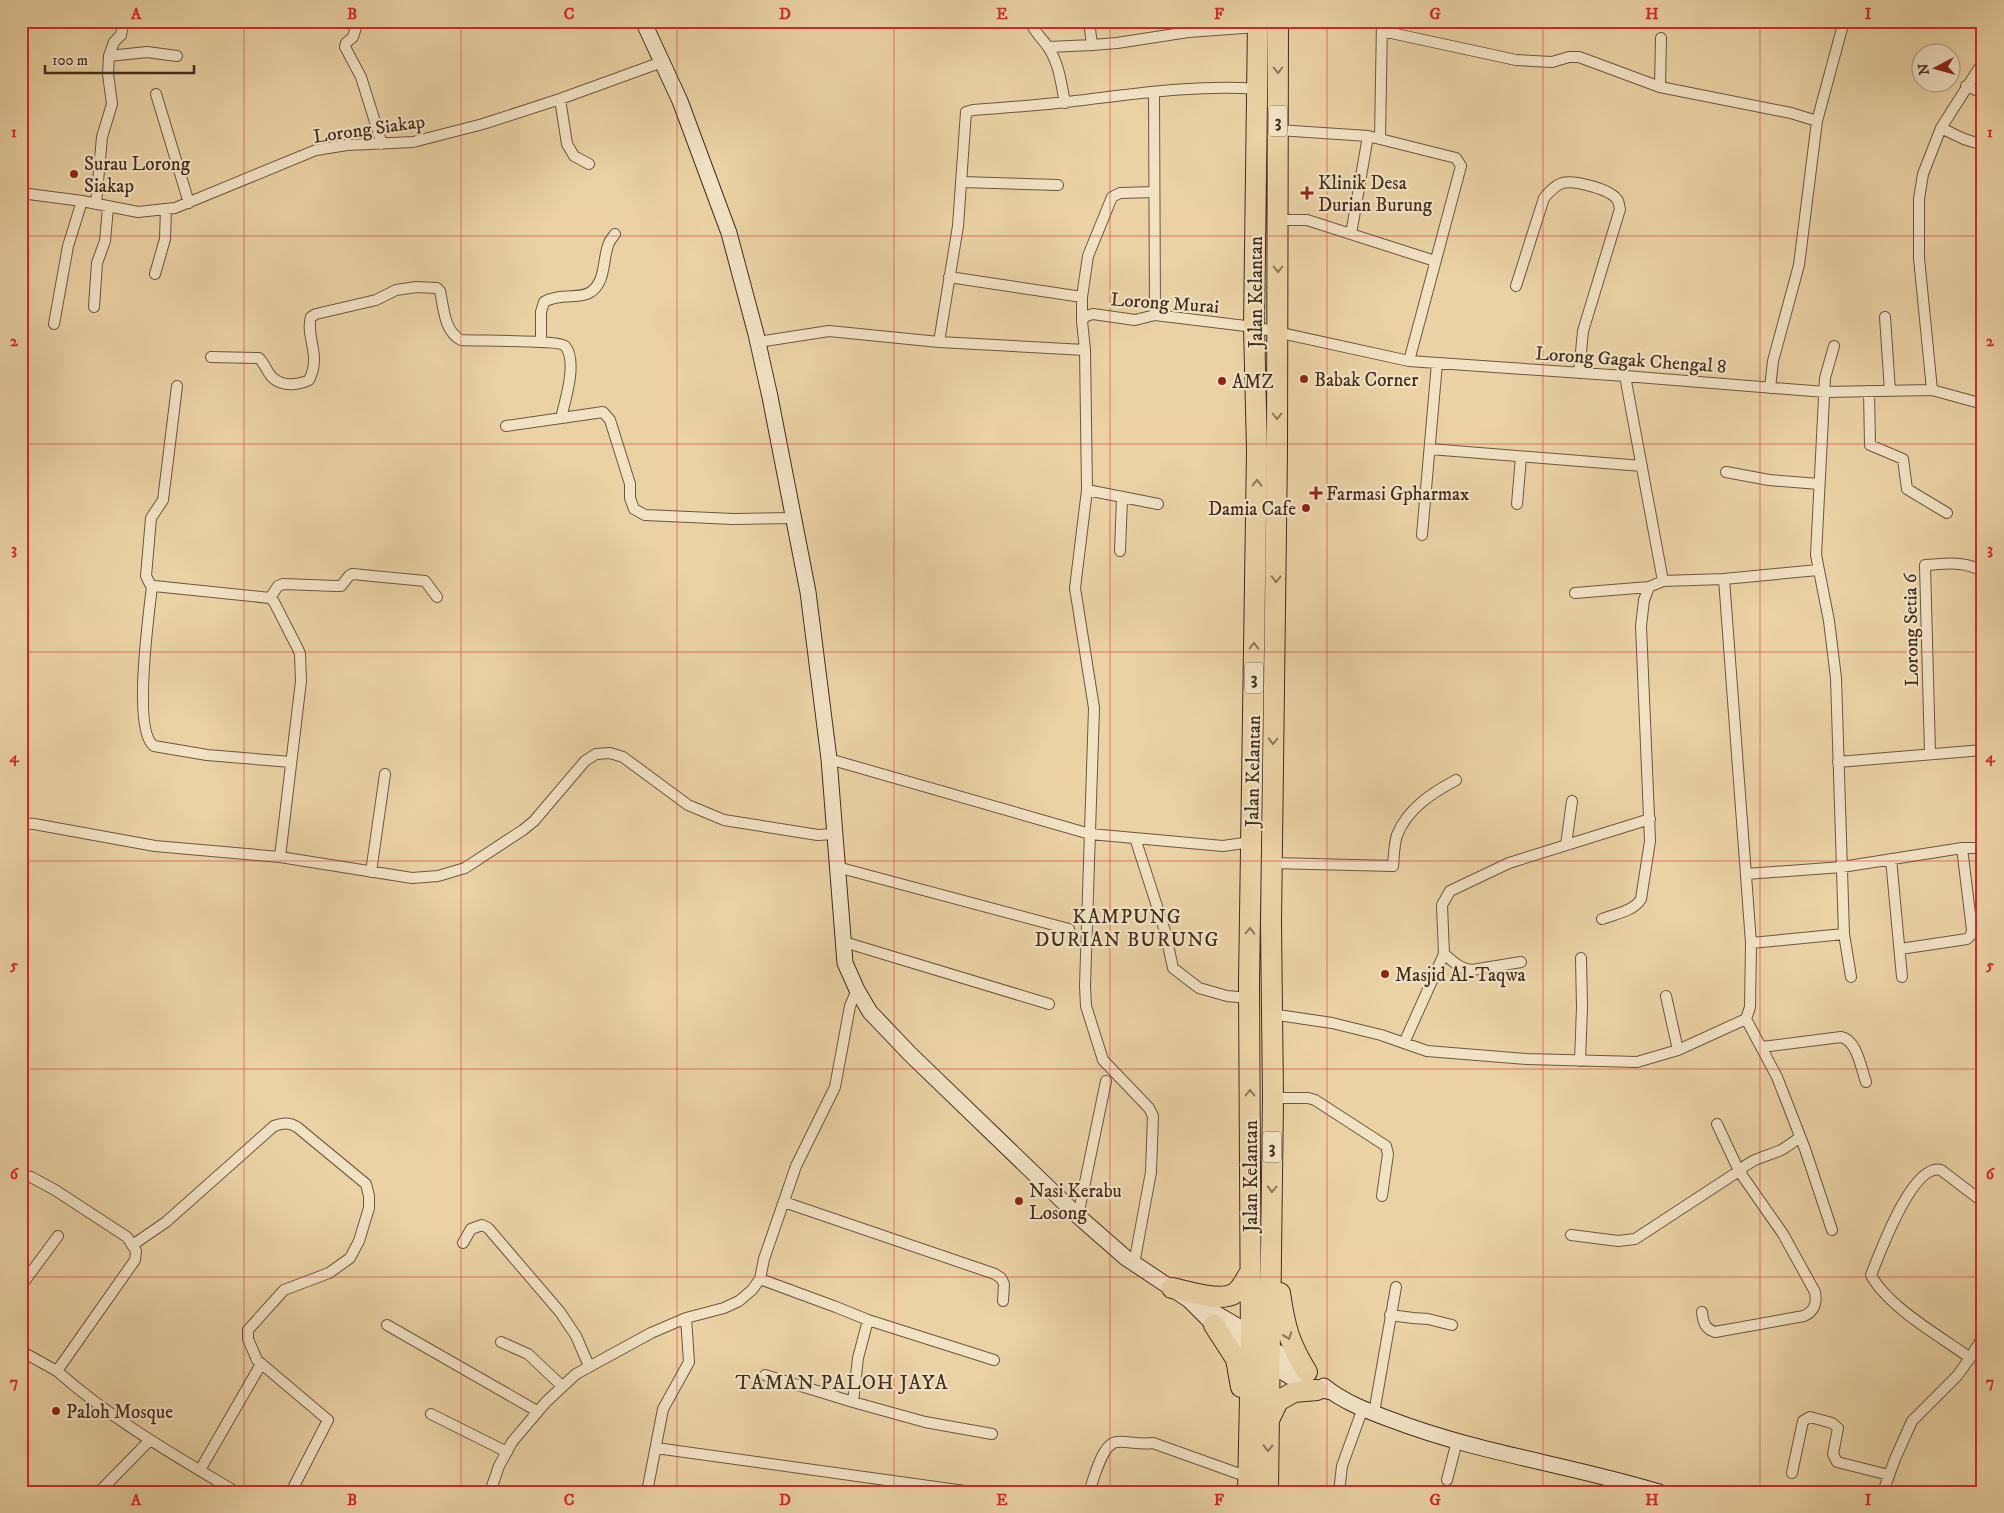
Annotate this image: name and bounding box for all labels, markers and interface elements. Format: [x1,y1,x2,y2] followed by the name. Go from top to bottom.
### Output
[130,4,142,24] text: A
[347,4,357,24] text: B
[564,4,574,24] text: C
[779,4,791,24] text: D
[996,4,1008,24] text: E
[1214,4,1224,24] text: F
[1429,4,1441,24] text: G
[1645,4,1659,24] text: H
[1865,4,1872,24] text: I
[45,42,194,74] scale bar
[1912,42,1962,92] north arrow
[52,51,88,70] text: 100 m
[1914,62,1934,76] text: N
[1273,66,1283,74] one-way arrow
[1269,105,1287,136] road number: 3
[312,110,426,149] street label: Lorong Siakap
[11,122,17,142] text: 1
[1987,122,1993,142] text: 1
[84,153,191,198] place label: Surau Lorong Siakap
[68,168,80,180] marker: Surau Lorong Siakap
[1318,172,1433,217] place label: Klinik Desa Durian Burung
[1300,186,1314,200] marker: Klinik Desa Durian Burung
[1245,236,1268,350] street label: Jalan Kelantan
[1273,266,1283,273] one-way arrow
[1110,288,1220,319] street label: Lorong Murai
[10,331,19,351] text: 2
[1986,331,1995,351] text: 2
[1535,342,1727,379] street label: Lorong Gagak Chengal 8
[1314,369,1418,392] place label: Babak Corner
[1232,371,1274,394] place label: AMZ
[1298,373,1310,385] marker: Babak Corner
[1216,375,1228,387] marker: AMZ
[1272,413,1282,421] one-way arrow
[1252,479,1262,486] one-way arrow
[1326,483,1470,506] place label: Farmasi Gpharmax
[1310,487,1322,499] marker: Farmasi Gpharmax
[1208,498,1296,521] place label: Damia Cafe
[1300,502,1312,514] marker: Damia Cafe
[11,539,17,559] text: 3
[1987,539,1993,559] text: 3
[1899,572,1924,687] street label: Lorong Setia 6
[1270,575,1281,583] one-way arrow
[1249,641,1259,649] one-way arrow
[1245,662,1263,694] road number: 3
[1241,715,1266,829] street label: Jalan Kelantan
[1268,738,1278,746] one-way arrow
[8,747,19,767] text: 4
[1984,747,1995,767] text: 4
[1035,905,1219,953] district label: KAMPUNG DURIAN BURUNG
[1245,926,1255,934] one-way arrow
[9,955,18,975] text: 5
[1985,955,1994,975] text: 5
[1395,964,1526,988] place label: Masjid Al-Taqwa
[1379,968,1391,980] marker: Masjid Al-Taqwa
[1245,1089,1255,1096] one-way arrow
[1240,1120,1263,1234] street label: Jalan Kelantan
[1263,1132,1281,1162] road number: 3
[10,1164,20,1184] text: 6
[1986,1164,1996,1184] text: 6
[1029,1180,1122,1225] place label: Nasi Kerabu Losong
[1267,1186,1277,1193] one-way arrow
[1013,1195,1025,1207] marker: Nasi Kerabu Losong
[1282,1332,1292,1340] one-way arrow
[735,1371,949,1396] district label: TAMAN PALOH JAYA
[10,1372,18,1392] text: 7
[1986,1372,1994,1392] text: 7
[66,1401,173,1425] place label: Paloh Mosque
[50,1405,62,1417] marker: Paloh Mosque
[1263,1444,1273,1452] one-way arrow
[130,1490,142,1510] text: A
[347,1490,357,1510] text: B
[564,1490,574,1510] text: C
[779,1490,791,1510] text: D
[996,1490,1008,1510] text: E
[1214,1490,1224,1510] text: F
[1429,1490,1441,1510] text: G
[1645,1490,1659,1510] text: H
[1865,1490,1872,1510] text: I

